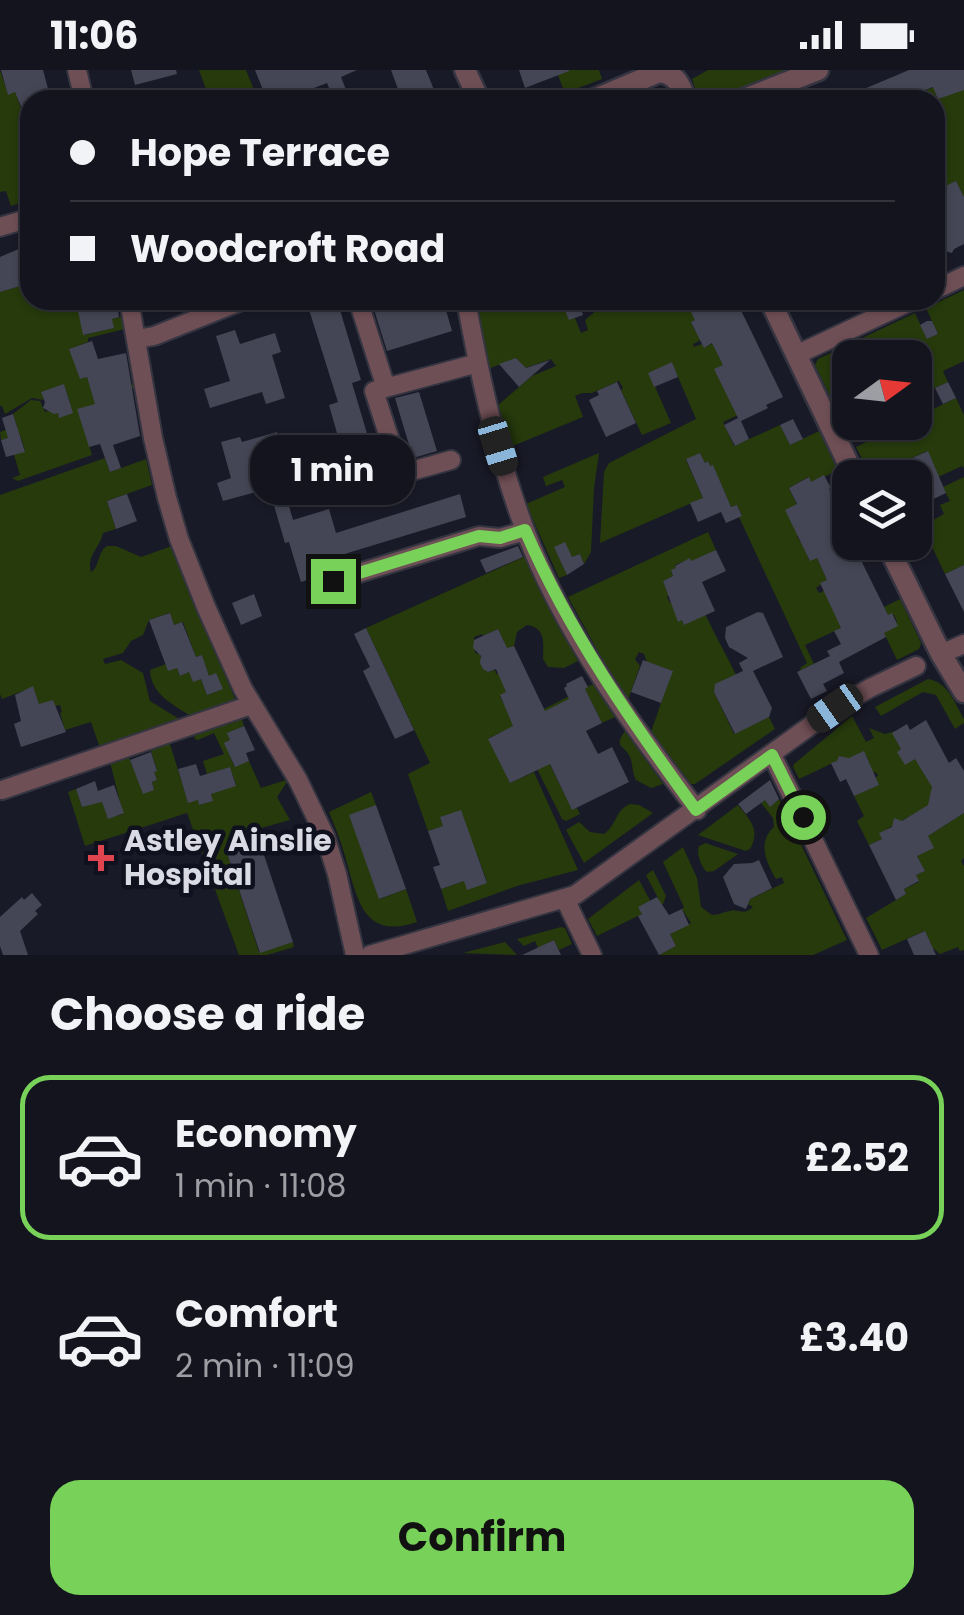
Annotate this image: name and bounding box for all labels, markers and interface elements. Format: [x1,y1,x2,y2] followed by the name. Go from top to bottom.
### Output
[50,9,138,62] text: 11:06
[130,126,390,179] text: Hope Terrace
[130,222,445,275] text: Woodcroft Road
[832,340,932,440] north arrow
[832,340,932,560] map controls
[475,413,521,479] car
[250,436,416,506] callout: 1 min
[291,447,374,492] text: 1 min
[832,460,932,560] button: layers
[311,559,356,604] route end
[802,679,868,737] car
[781,795,826,840] route start
[124,819,332,896] place label: Astley Ainslie Hospital
[88,845,114,871] marker: Astley Ainslie Hospital
[50,983,365,1046] text: Choose a ride
[175,1107,357,1160] text: Economy
[55,1113,145,1203] icon: car
[805,1131,909,1184] text: £2.52
[175,1163,347,1208] text: 1 min · 11:08
[175,1287,338,1340] text: Comfort
[55,1293,145,1383] icon: car
[800,1311,909,1364] text: £3.40
[175,1343,355,1388] text: 2 min · 11:09
[50,1480,914,1595] button: Confirm

